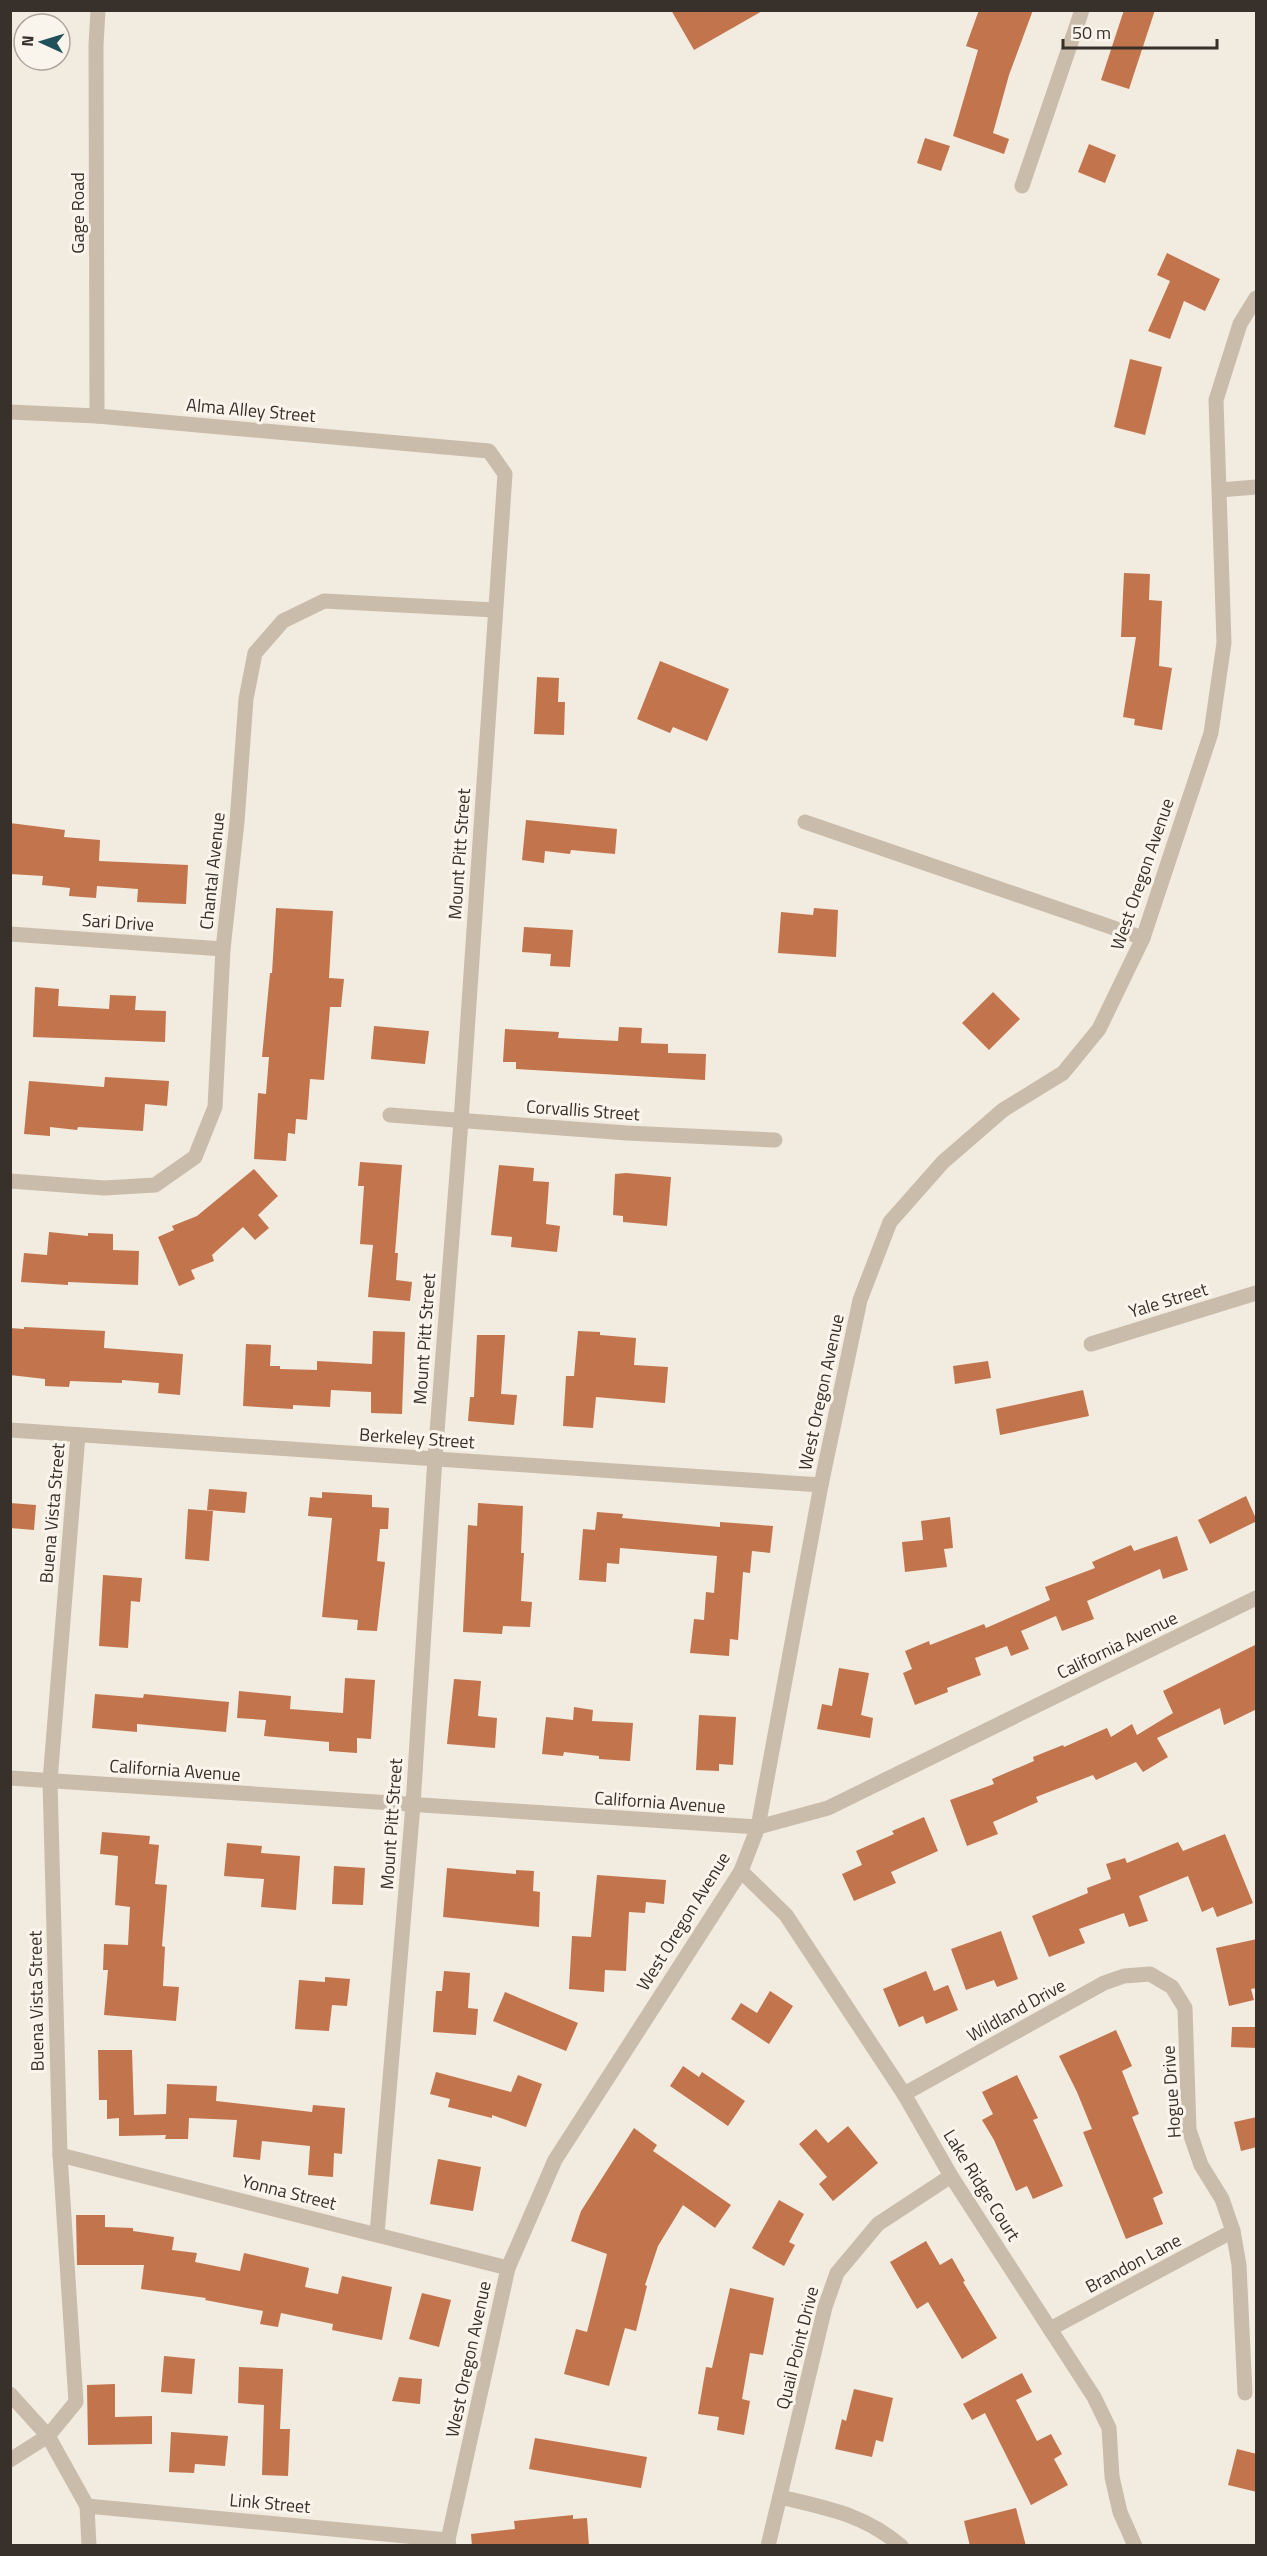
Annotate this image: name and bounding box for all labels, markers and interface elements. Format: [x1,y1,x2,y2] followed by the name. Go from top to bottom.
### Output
[12,12,72,72] north arrow
[1063,12,1218,50] scale bar
[1072,19,1111,46] text: 50 m
[15,35,39,47] text: N
[64,172,91,254] street label: Gage Road
[185,391,318,429] street label: Alma Alley Street
[441,787,477,921] street label: Mount Pitt Street
[1103,794,1181,954] street label: West Oregon Avenue
[192,811,232,931] street label: Chantal Avenue
[81,906,155,938] street label: Sari Drive
[525,1093,641,1127] street label: Corvallis Street
[406,1272,442,1406] street label: Mount Pitt Street
[1125,1275,1211,1325] street label: Yale Street
[791,1311,851,1473] street label: West Oregon Avenue
[358,1420,476,1456] street label: Berkeley Street
[32,1441,72,1584] street label: Buena Vista Street
[1052,1604,1182,1686] street label: California Avenue
[109,1752,241,1788] street label: California Avenue
[373,1757,409,1891] street label: Mount Pitt Street
[594,1784,726,1820] street label: California Avenue
[629,1846,737,1996] street label: West Oregon Avenue
[21,1930,51,2072] street label: Buena Vista Street
[962,1972,1070,2048] street label: Wildland Drive
[1154,2045,1188,2139] street label: Hogue Drive
[937,2124,1027,2247] street label: Lake Ridge Court
[239,2167,340,2217] street label: Yonna Street
[1080,2226,1186,2300] street label: Brandon Lane
[438,2278,498,2440] street label: West Oregon Avenue
[769,2284,825,2412] street label: Quail Point Drive
[228,2486,312,2520] street label: Link Street

